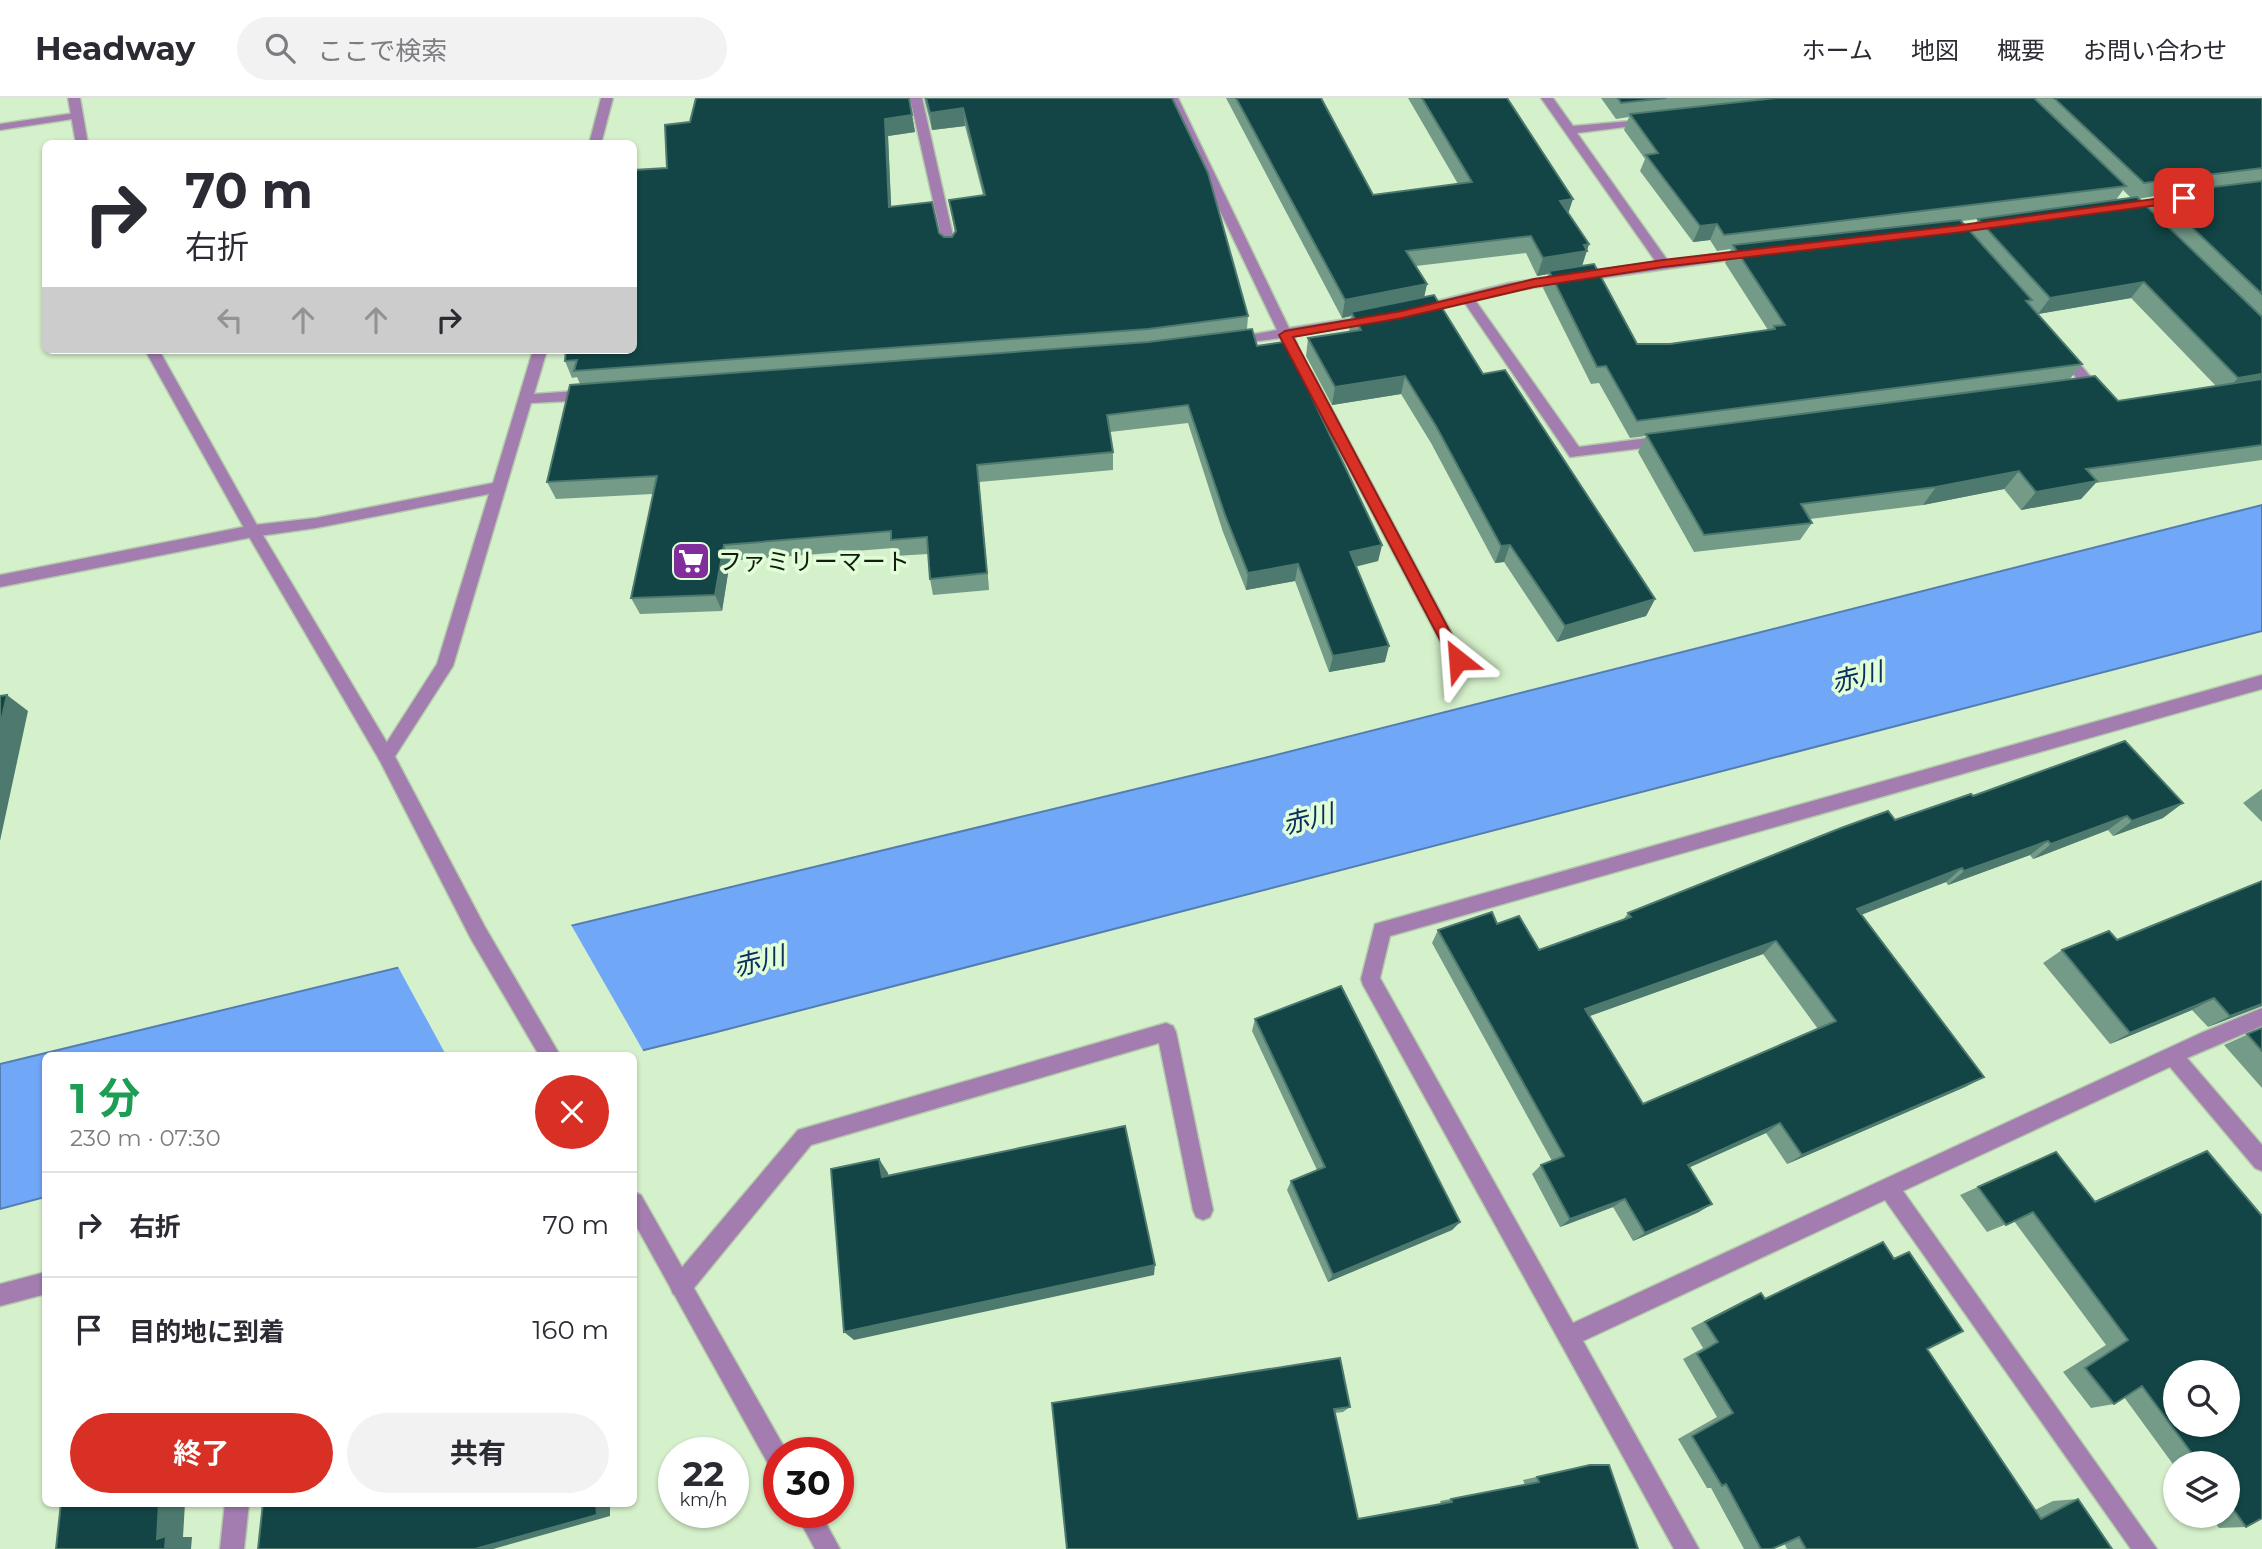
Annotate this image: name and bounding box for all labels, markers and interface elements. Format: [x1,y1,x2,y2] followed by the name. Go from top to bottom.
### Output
[237,17,727,80] search box
[35,28,195,68] text: Headway
[261,29,299,67] icon: search
[317,35,447,67] text: ここで検索
[1802,36,1873,65] text: ホーム
[1911,36,1959,65] text: 地図
[1997,36,2045,65] text: 概要
[2083,36,2227,65] text: お問い合わせ
[185,161,313,220] text: 70 m
[70,168,161,259] icon: right
[2154,168,2214,228] pin
[2165,179,2203,217] icon: arrive
[185,227,249,266] text: 右折
[211,301,249,339] icon: left
[284,301,322,339] icon: ahead
[357,301,395,339] icon: ahead
[430,301,468,339] icon: right
[670,540,712,582] supermarket icon: ファミリーマート
[718,547,910,576] place label: ファミリーマート
[1421,623,1495,697] position arrow
[1828,654,1889,699] water label: 赤川
[1279,796,1340,841] water label: 赤川
[730,938,791,983] water label: 赤川
[70,1072,140,1124] text: 1 分
[535,1075,609,1149] button: close
[70,1124,221,1152] text: 230 m · 07:30
[70,1206,108,1244] icon: right
[543,1209,609,1241] text: 70 m
[129,1211,181,1243] text: 右折
[70,1311,108,1349] icon: arrive
[532,1314,609,1346] text: 160 m
[129,1316,285,1348] text: 目的地に到着
[2163,1360,2240,1528] map controls
[2163,1360,2240,1437] button: search
[70,1413,333,1493] button: 終了
[347,1413,609,1493] button: 共有
[763,1437,854,1528] speed limit sign: 30
[2163,1451,2240,1528] button: layers
[683,1452,724,1495] text: 22
[679,1489,728,1511] text: km/h

